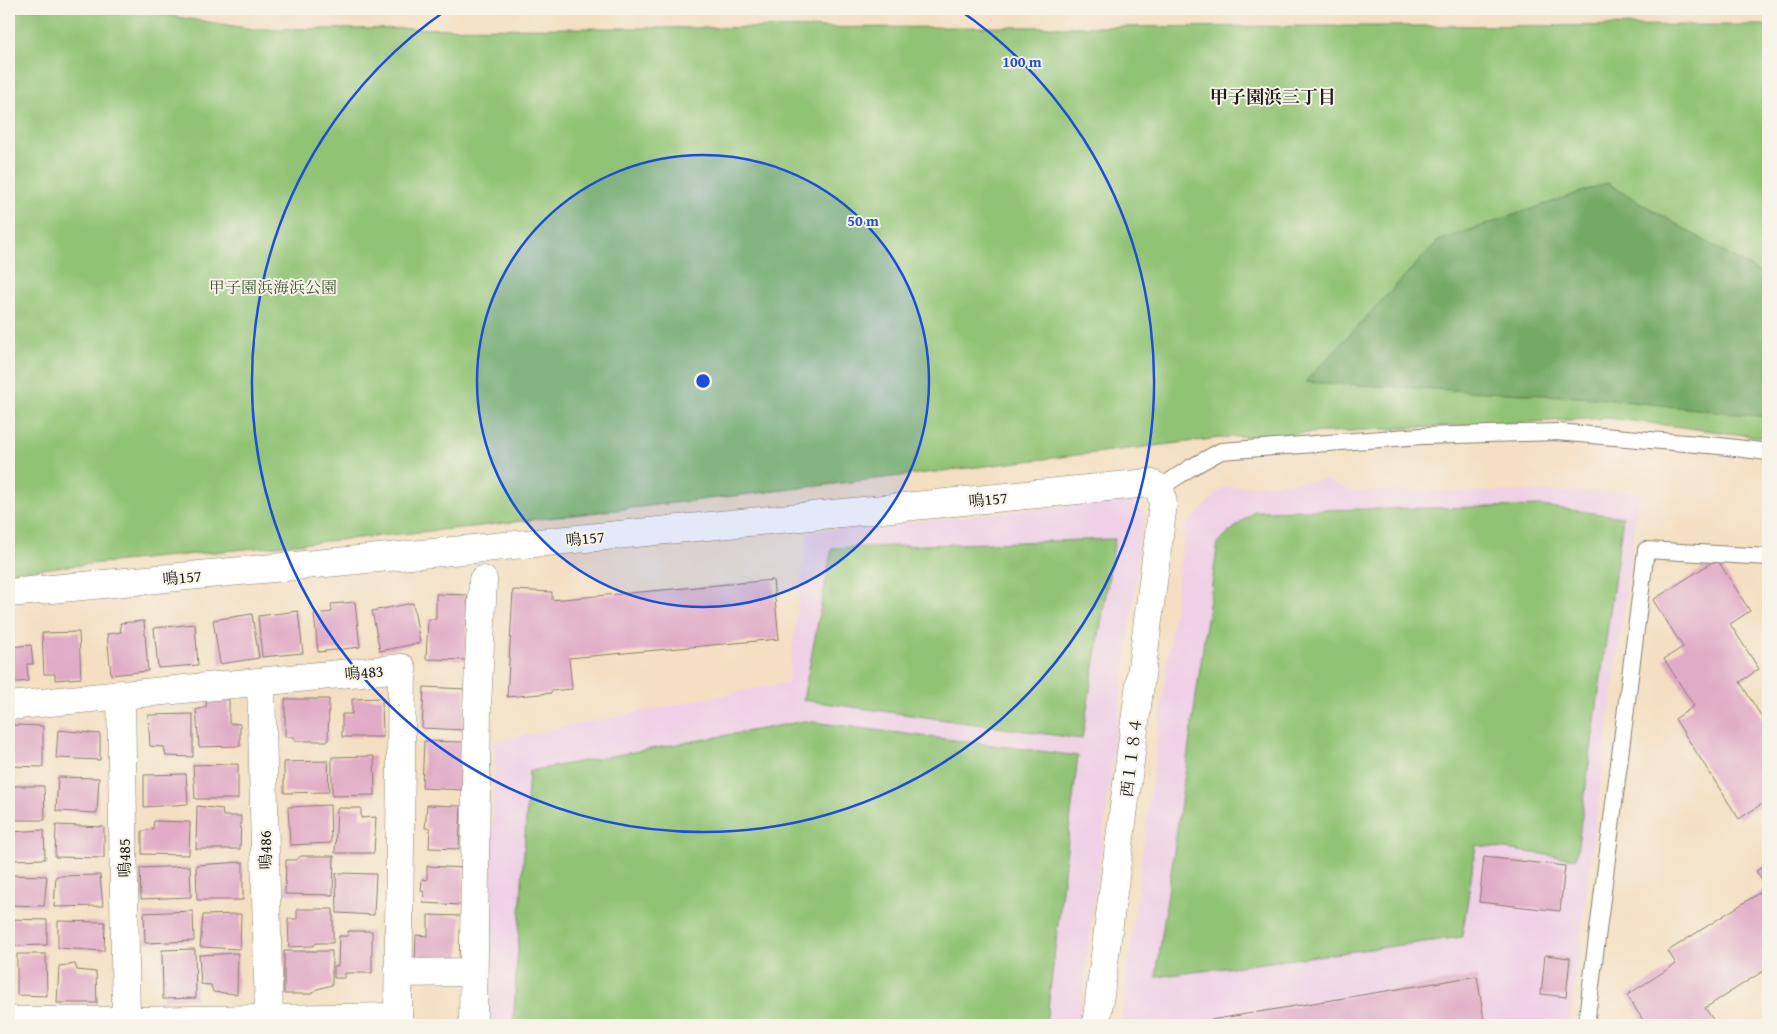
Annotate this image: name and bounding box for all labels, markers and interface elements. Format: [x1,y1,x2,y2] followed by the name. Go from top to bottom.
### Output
[1002,51,1042,72] text: 100 m
[1210,83,1336,110] district label: 甲子園浜三丁目
[847,210,879,231] text: 50 m
[209,275,337,299] park label: 甲子園浜海浜公園
[694,372,712,390] centre of rings
[967,485,1009,513] street label: 鳴157
[564,524,606,552] street label: 鳴157
[161,563,203,591] street label: 鳴157
[343,658,385,686] street label: 鳴483
[1114,716,1148,798] street label: 西１１８４
[253,830,277,870] street label: 鳴486
[112,838,136,878] street label: 鳴485

